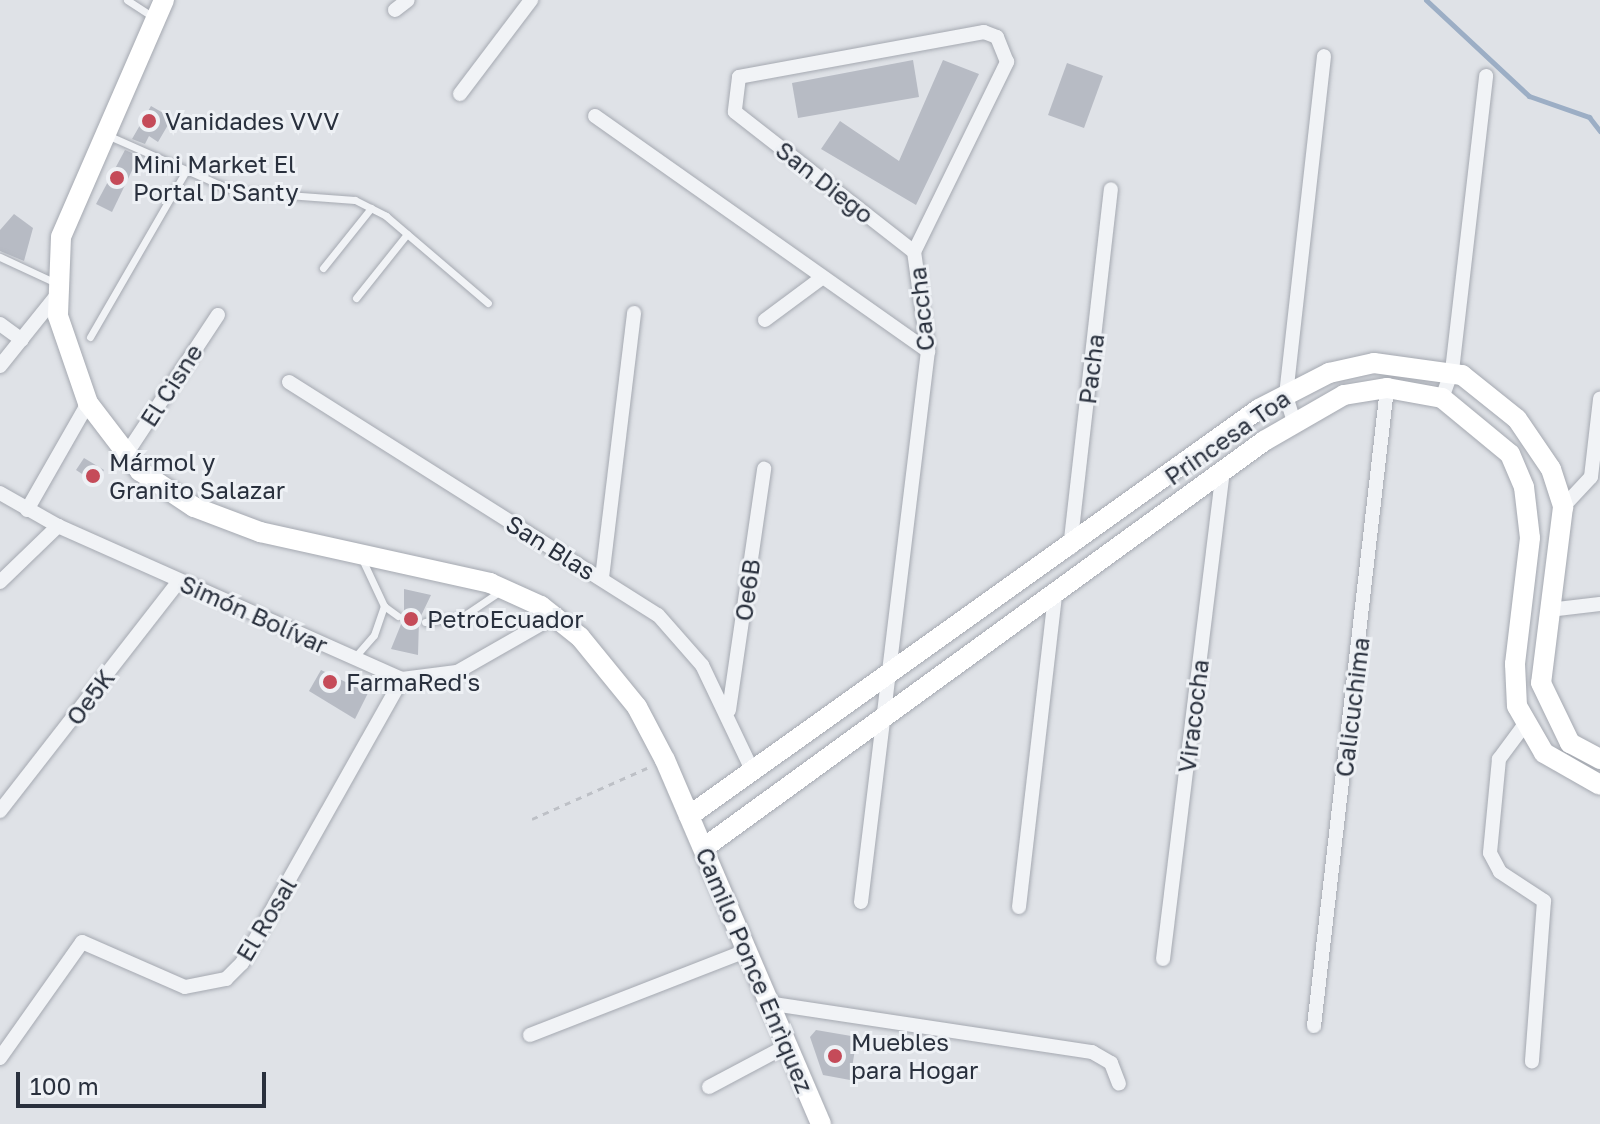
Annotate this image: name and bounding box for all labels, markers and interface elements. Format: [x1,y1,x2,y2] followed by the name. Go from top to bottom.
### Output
[165,107,339,135] place label: Vanidades VVV
[140,112,158,130] marker: Vanidades VVV
[770,135,880,229] street label: San Diego
[133,150,299,206] place label: Mini Market El Portal D'Santy
[108,169,126,187] marker: Mini Market El Portal D'Santy
[902,266,940,352] street label: Caccha
[1072,332,1110,406] street label: Pacha
[134,338,208,432] street label: El Cisne
[1159,383,1295,491] street label: Princesa Toa
[109,448,285,504] place label: Mármol y Granito Salazar
[84,467,102,485] marker: Mármol y Granito Salazar
[501,508,601,586] street label: San Blas
[728,557,766,623] street label: Oe6B
[176,569,332,659] street label: Simón Bolívar
[427,605,584,633] place label: PetroEcuador
[402,610,420,628] marker: PetroEcuador
[1329,635,1375,779] street label: Calicuchima
[1172,658,1214,774] street label: Viracocha
[60,664,120,730] street label: Oe5K
[346,668,480,696] place label: FarmaRed's
[321,673,339,691] marker: FarmaRed's
[690,843,820,1097] street label: Camilo Ponce Enrìquez
[230,872,302,966] street label: El Rosal
[851,1028,978,1084] place label: Muebles para Hogar
[826,1047,844,1065] marker: Muebles para Hogar
[20,1056,270,1106] scale bar
[30,1071,99,1100] text: 100 m

